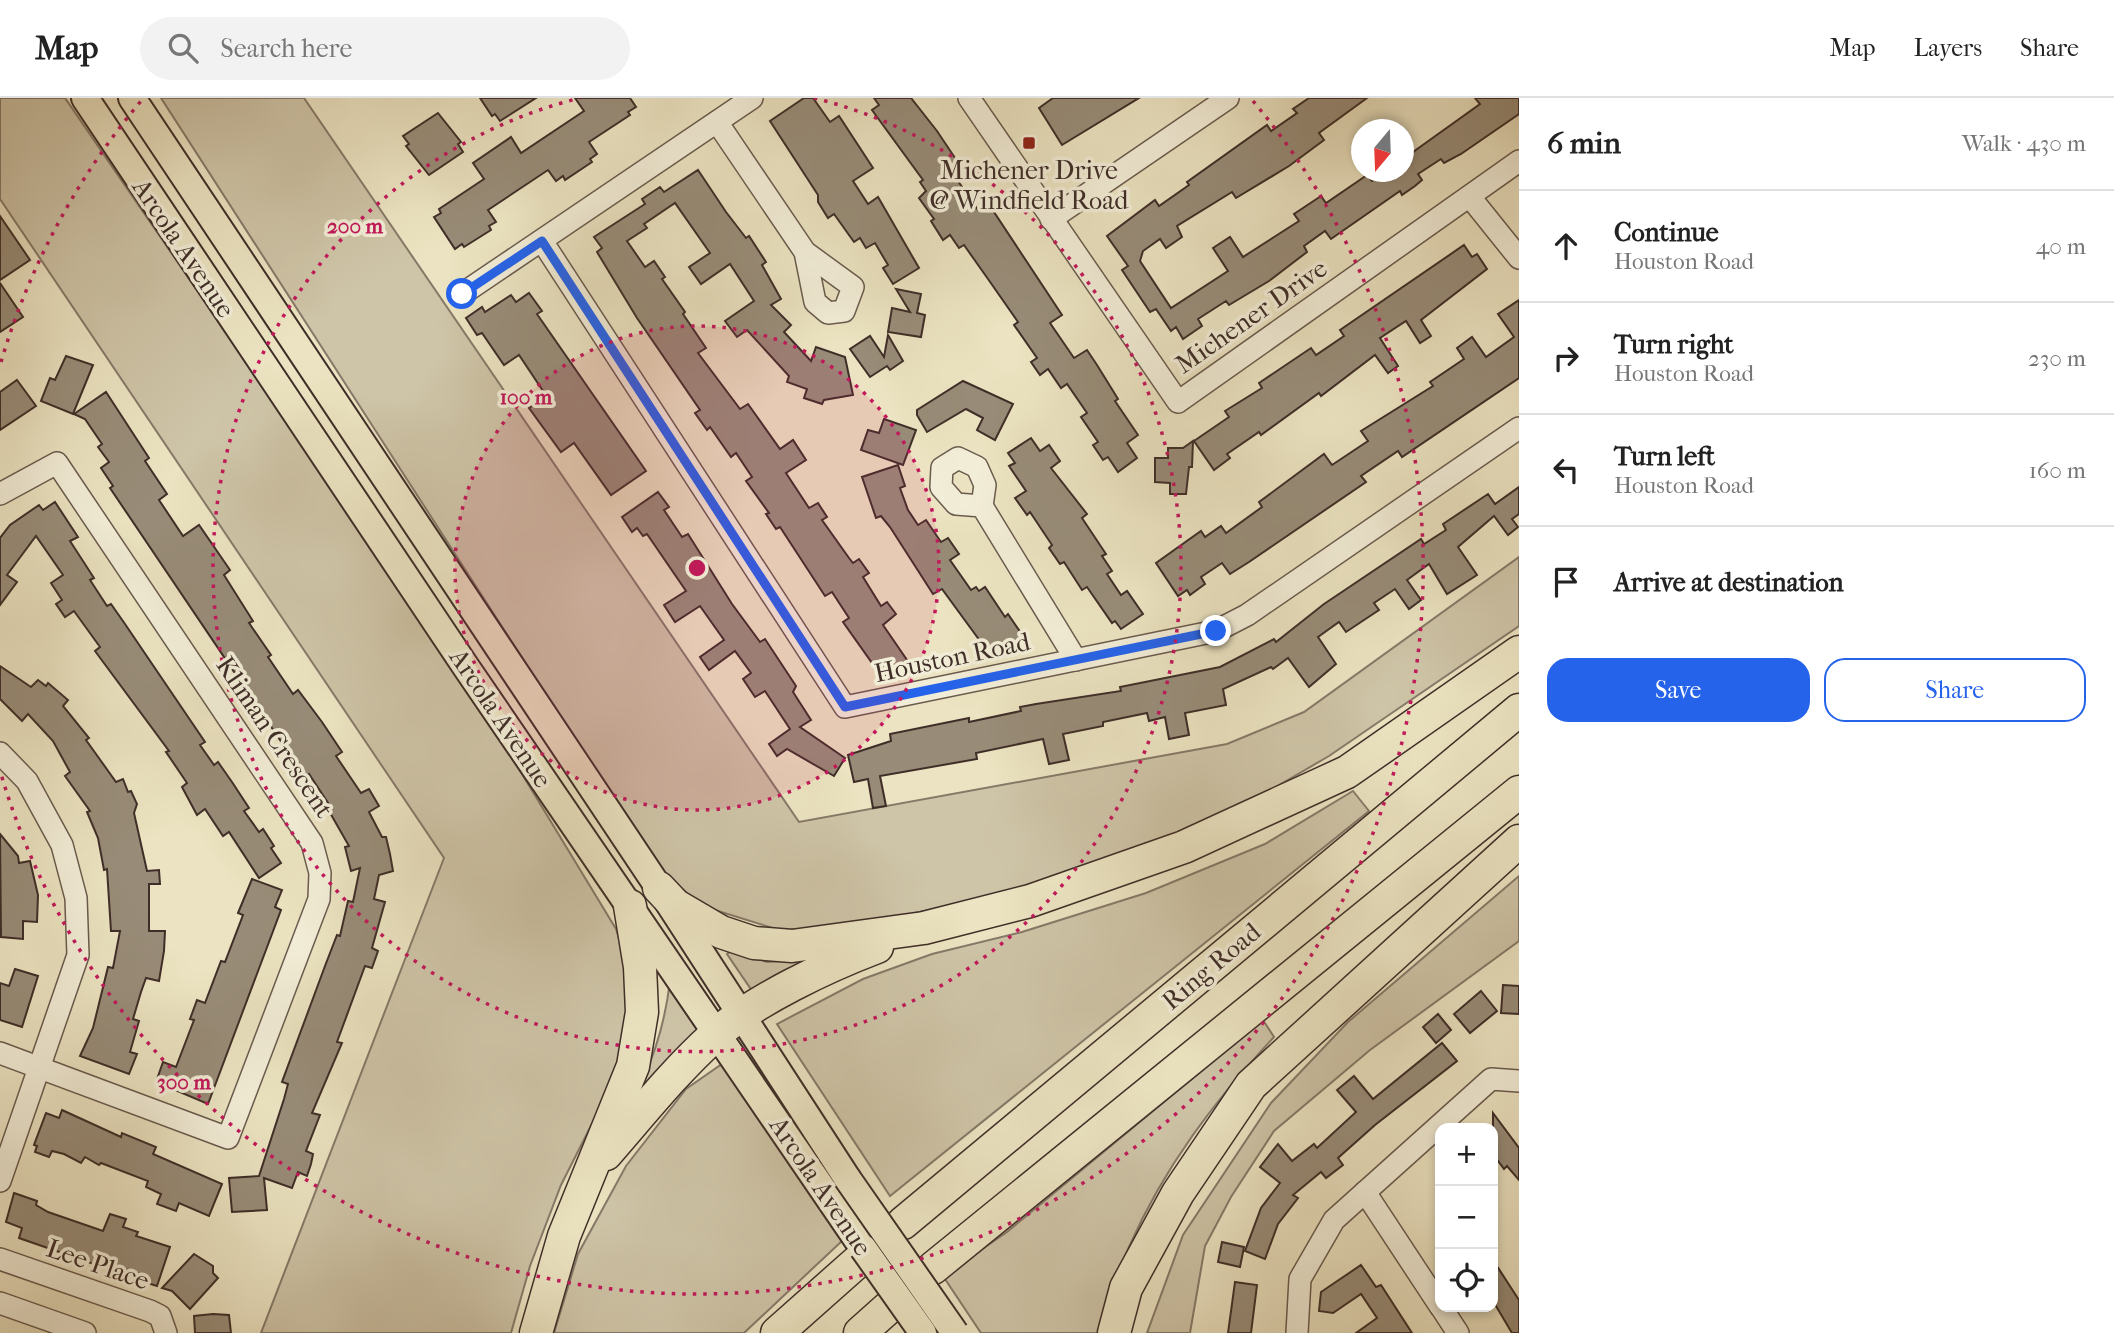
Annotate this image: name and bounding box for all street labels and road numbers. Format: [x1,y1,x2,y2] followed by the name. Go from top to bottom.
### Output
[125,172,242,324] street label: Arcola Avenue
[1170,253,1333,380] street label: Michener Drive
[871,626,1034,689] street label: Houston Road
[442,642,559,794] street label: Arcola Avenue
[209,651,340,824] street label: Kliman Crescent
[1156,916,1267,1016] street label: Ring Road
[762,1110,879,1262] street label: Arcola Avenue
[43,1233,153,1296] street label: Lee Place

